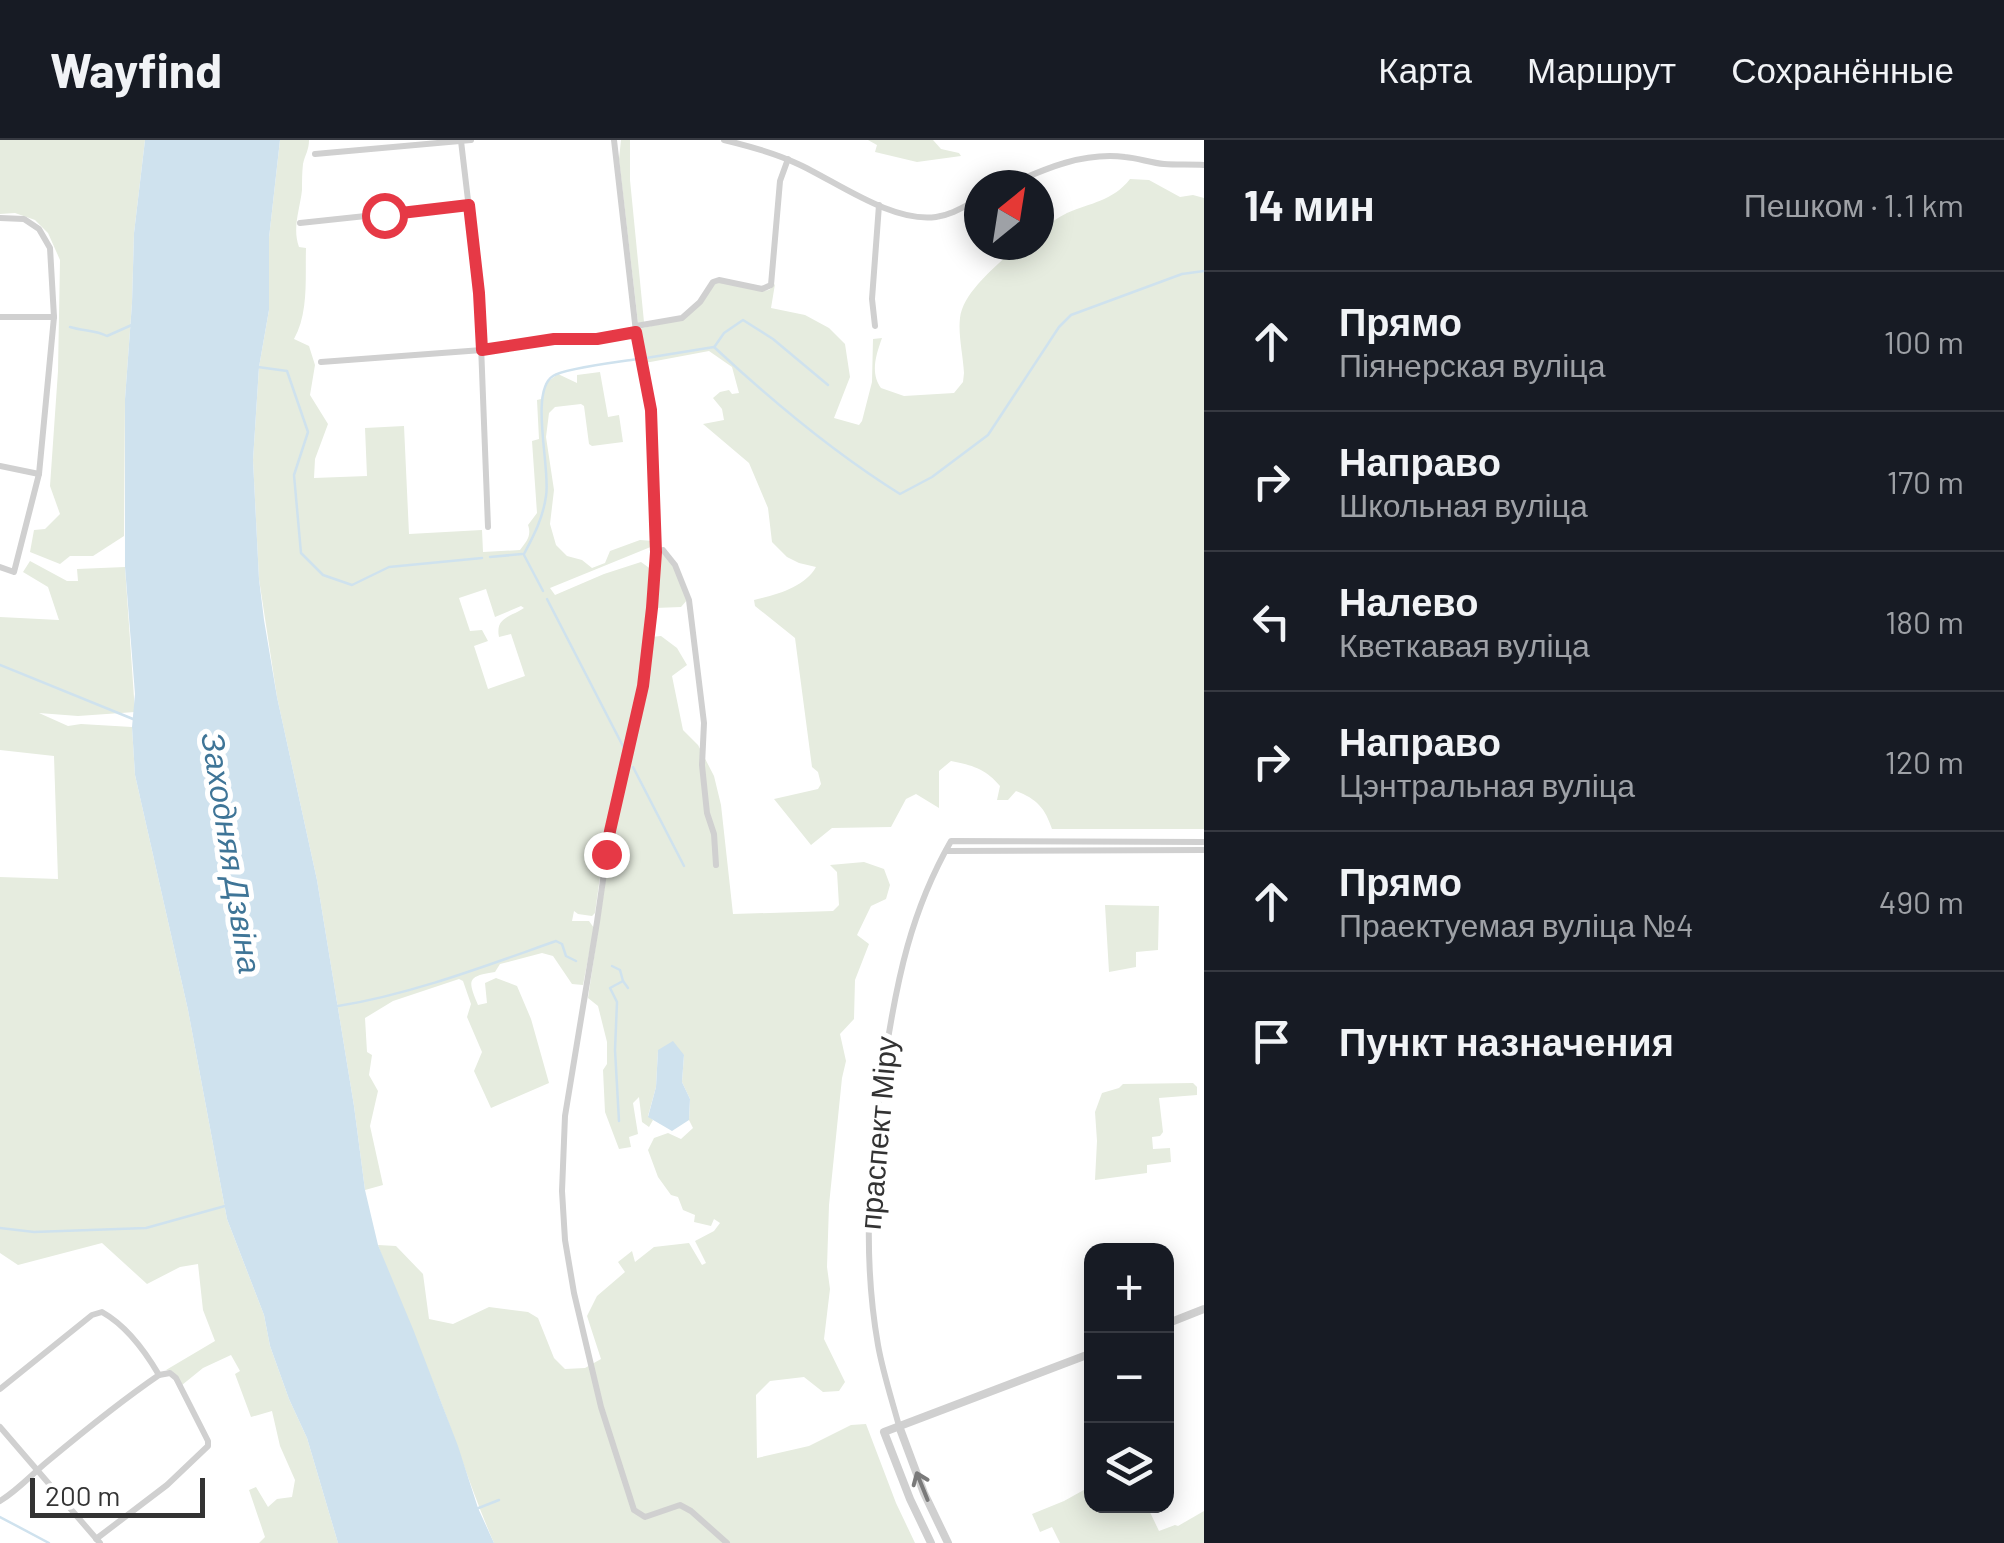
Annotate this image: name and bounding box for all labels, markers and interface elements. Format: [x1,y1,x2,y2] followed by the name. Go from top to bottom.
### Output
[50,40,222,98] text: Wayfind
[1378,48,1472,90] text: Карта
[1527,48,1676,90] text: Маршрут
[1731,48,1954,90] text: Сохранённые
[964,170,1054,260] north arrow
[1244,179,1375,229] text: 14 мин
[1744,185,1964,223] text: Пешком · 1.1 km
[362,193,408,239] route start
[1339,298,1462,344] text: Прямо
[1244,314,1299,369] icon: ahead
[1884,322,1964,360] text: 100 m
[1339,345,1605,383] text: Піянерская вуліца
[1339,438,1501,484] text: Направо
[1244,454,1299,509] icon: right
[1887,462,1964,500] text: 170 m
[1339,485,1588,523] text: Школьная вуліца
[1339,578,1478,624] text: Налево
[1244,594,1299,649] icon: left
[1885,602,1964,640] text: 180 m
[1339,625,1590,663] text: Кветкавая вуліца
[1339,718,1501,764] text: Направо
[194,729,271,976] water label: Заходняя Дзвіна
[1244,734,1299,789] icon: right
[1885,742,1964,780] text: 120 m
[1339,765,1635,803] text: Цэнтральная вуліца
[584,832,630,878] route end
[1339,858,1462,904] text: Прямо
[1244,874,1299,929] icon: ahead
[1879,882,1964,920] text: 490 m
[1339,905,1694,943] text: Праектуемая вуліца №4
[1244,1014,1299,1069] icon: arrive
[1339,1018,1674,1064] text: Пункт назначения
[851,1035,903,1231] street label: праспект Міру
[1084,1243,1174,1513] map controls
[1084,1243,1174,1333] button: +
[1084,1333,1174,1423] button: −
[1084,1423,1174,1513] button: layers
[911,1471,929,1501] one-way arrow
[30,1473,205,1518] scale bar
[45,1478,120,1512] text: 200 m

